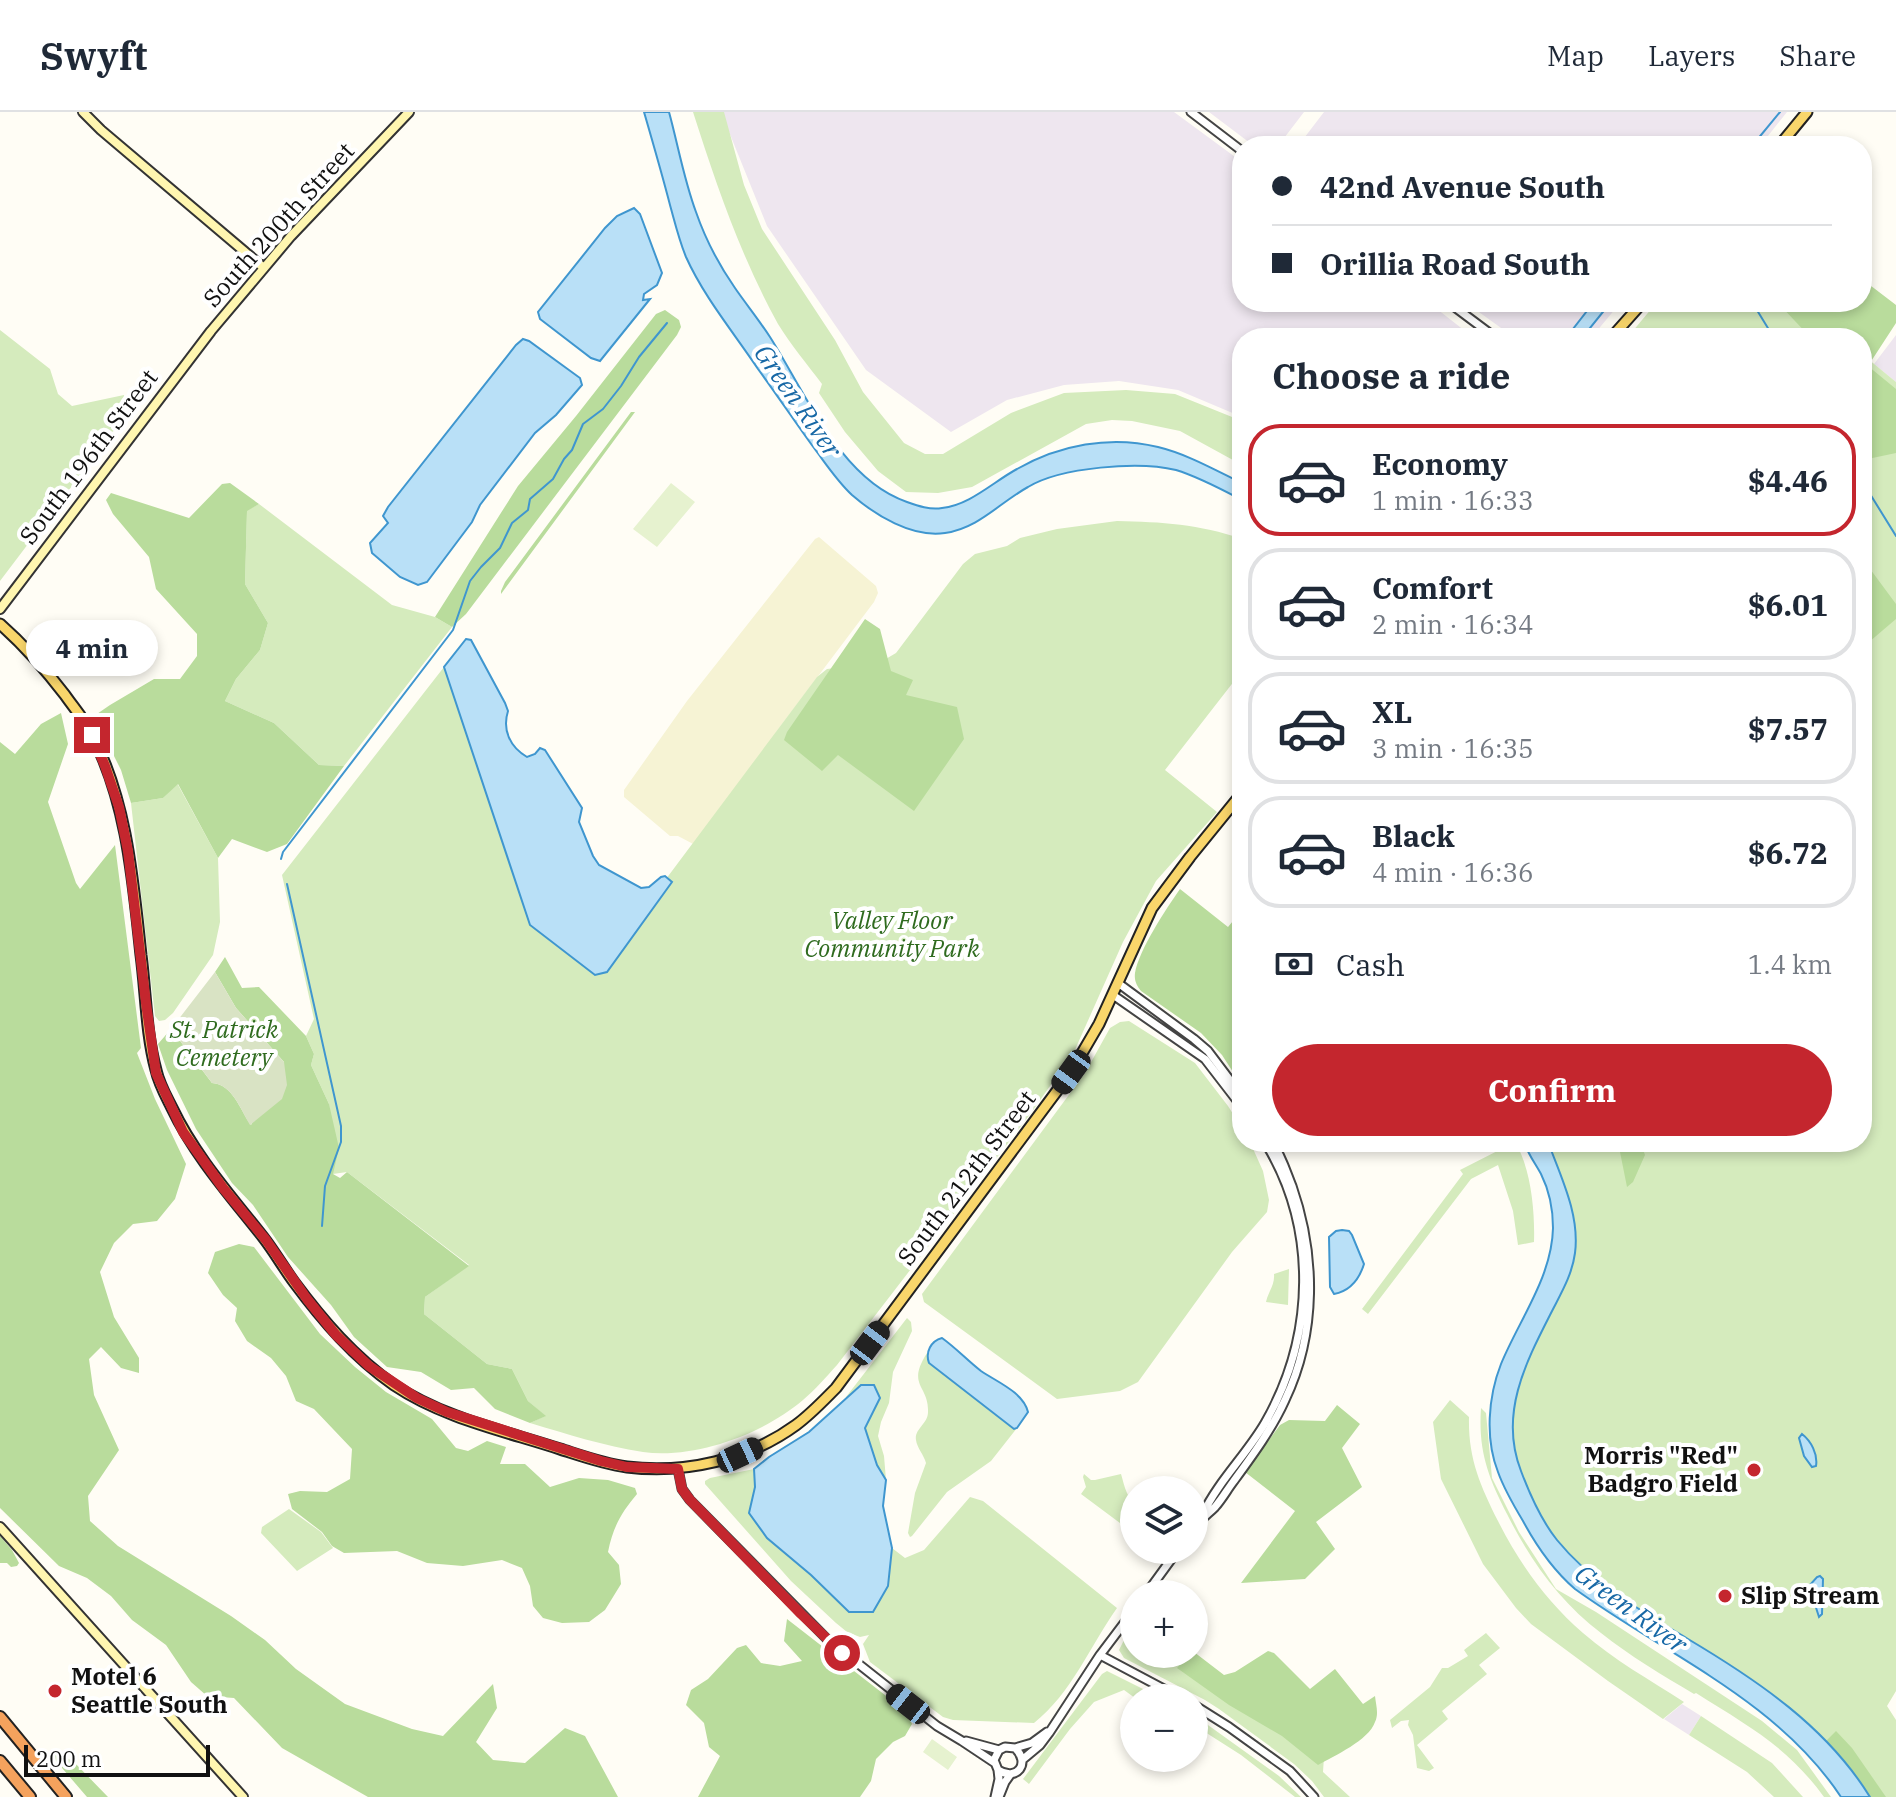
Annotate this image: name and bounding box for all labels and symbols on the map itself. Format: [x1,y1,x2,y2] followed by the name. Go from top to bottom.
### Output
[196,135,361,313] street label: South 200th Street
[747,337,851,464] water label: Green River
[12,362,165,550] street label: South 196th Street
[26,619,158,675] callout: 4 min
[74,717,110,753] route end
[804,904,980,964] park label: Valley Floor Community Park
[169,1013,279,1073] park label: St. Patrick Cemetery
[1047,1046,1095,1098] car
[890,1083,1043,1271] street label: South 212th Street
[846,1317,894,1369] car
[713,1434,767,1476] car
[1584,1439,1738,1499] place label: Morris "Red" Badgro Field
[1745,1461,1763,1479] marker: Morris "Red" Badgro Field
[1569,1556,1695,1661] water label: Green River
[1741,1579,1879,1611] place label: Slip Stream
[1716,1587,1734,1605] marker: Slip Stream
[824,1635,860,1671] route start
[71,1660,228,1720] place label: Motel 6 Seattle South
[882,1680,934,1728] car
[46,1682,64,1700] marker: Motel 6 Seattle South
[24,1741,210,1777] scale bar

